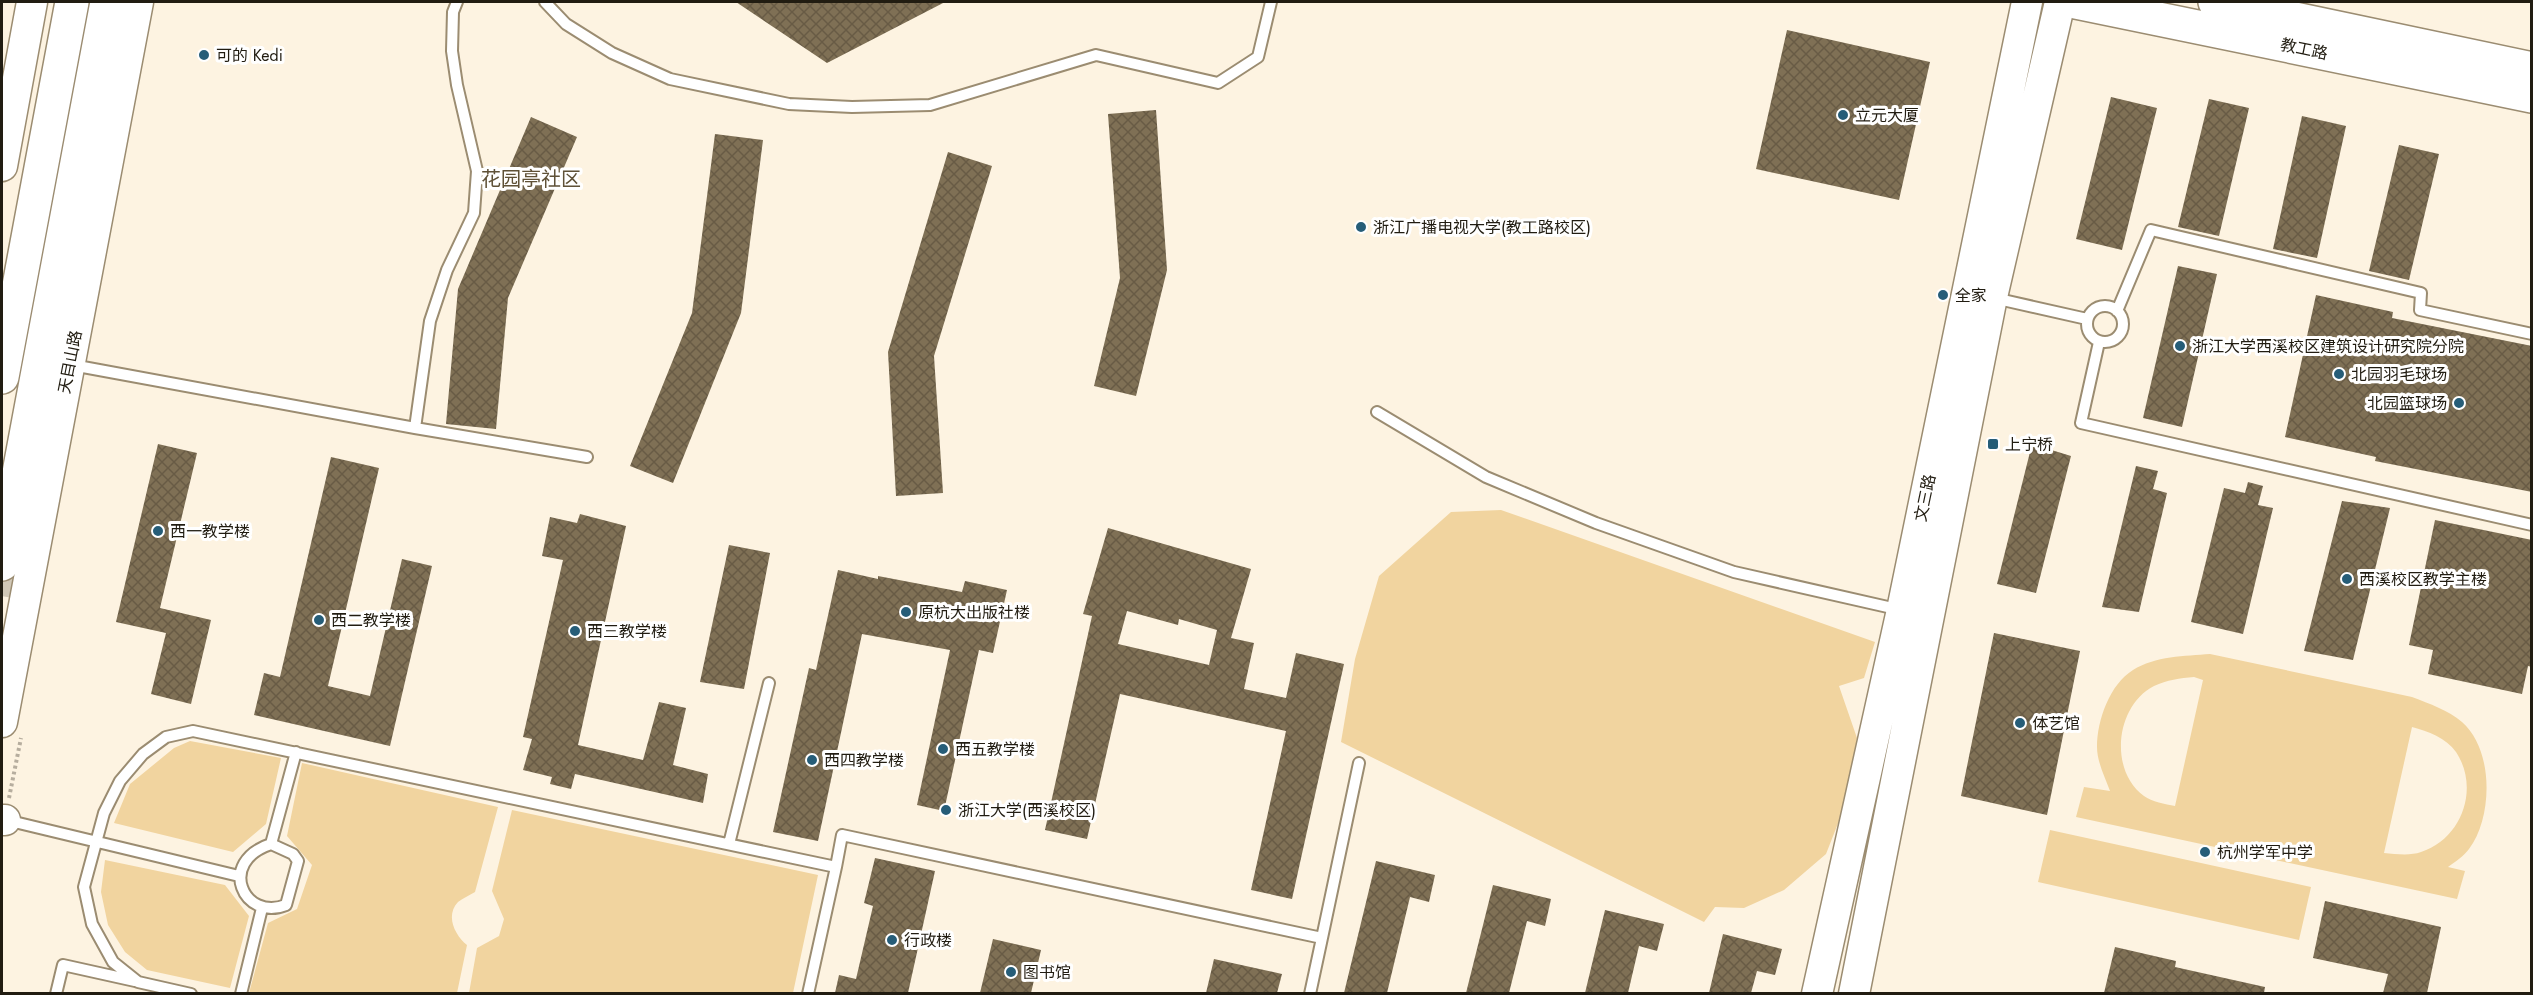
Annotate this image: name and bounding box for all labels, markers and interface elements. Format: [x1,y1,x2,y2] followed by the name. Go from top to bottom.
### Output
[2278,33,2330,65] street label: 教工路
[216,44,283,67] place label: 可的 Kedi
[197,48,211,62] marker: 可的 Kedi
[1855,104,1919,127] place label: 立元大厦
[1836,108,1850,122] marker: 立元大厦
[481,165,581,194] district label: 花园亭社区
[1373,216,1591,239] place label: 浙江广播电视大学(教工路校区)
[1354,220,1368,234] marker: 浙江广播电视大学(教工路校区)
[1955,284,1987,307] place label: 全家
[1936,288,1950,302] marker: 全家
[53,328,87,396] street label: 天目山路
[2192,335,2464,358] place label: 浙江大学西溪校区建筑设计研究院分院
[2173,339,2187,353] marker: 浙江大学西溪校区建筑设计研究院分院
[2351,363,2447,386] place label: 北园羽毛球场
[2332,367,2346,381] marker: 北园羽毛球场
[2367,392,2447,415] place label: 北园篮球场
[2452,396,2466,410] marker: 北园篮球场
[2005,433,2053,456] place label: 上宁桥
[1986,437,2000,451] marker: 上宁桥
[1909,472,1941,524] street label: 文三路
[170,520,250,543] place label: 西一教学楼
[151,524,165,538] marker: 西一教学楼
[2359,568,2487,591] place label: 西溪校区教学主楼
[2340,572,2354,586] marker: 西溪校区教学主楼
[918,601,1030,624] place label: 原杭大出版社楼
[899,605,913,619] marker: 原杭大出版社楼
[331,609,411,632] place label: 西二教学楼
[312,613,326,627] marker: 西二教学楼
[587,620,667,643] place label: 西三教学楼
[568,624,582,638] marker: 西三教学楼
[2032,712,2080,735] place label: 体艺馆
[2013,716,2027,730] marker: 体艺馆
[955,738,1035,761] place label: 西五教学楼
[936,742,950,756] marker: 西五教学楼
[824,749,904,772] place label: 西四教学楼
[805,753,819,767] marker: 西四教学楼
[958,799,1096,822] place label: 浙江大学(西溪校区)
[939,803,953,817] marker: 浙江大学(西溪校区)
[2217,841,2313,864] place label: 杭州学军中学
[2198,845,2212,859] marker: 杭州学军中学
[904,929,952,952] place label: 行政楼
[885,933,899,947] marker: 行政楼
[1023,961,1071,984] place label: 图书馆
[1004,965,1018,979] marker: 图书馆

